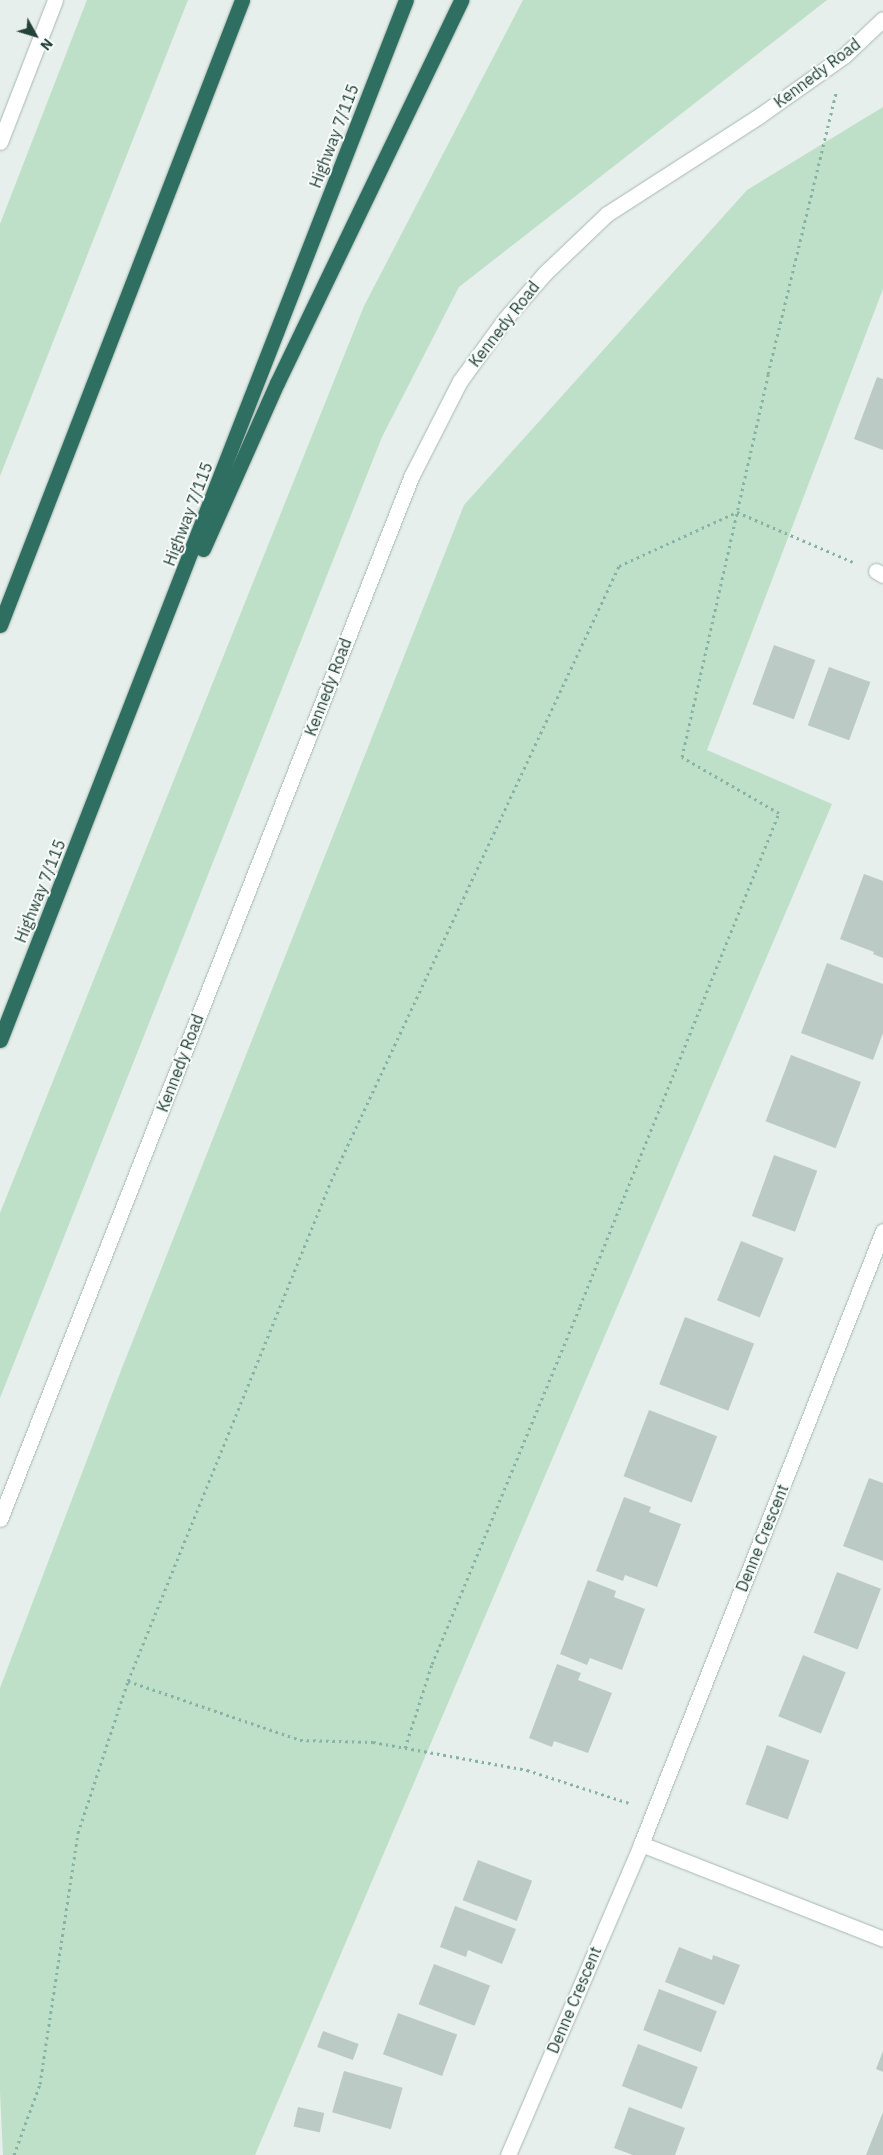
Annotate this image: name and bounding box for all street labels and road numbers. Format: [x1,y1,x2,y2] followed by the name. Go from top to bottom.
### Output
[770,34,864,112] street label: Kennedy Road
[305,81,363,191] street label: Highway 7/115
[465,277,543,371] street label: Kennedy Road
[159,459,217,569] street label: Highway 7/115
[301,635,355,739] street label: Kennedy Road
[11,837,69,945] street label: Highway 7/115
[153,1011,207,1115] street label: Kennedy Road
[732,1482,792,1594] street label: Denne Crescent
[543,1944,605,2056] street label: Denne Crescent

